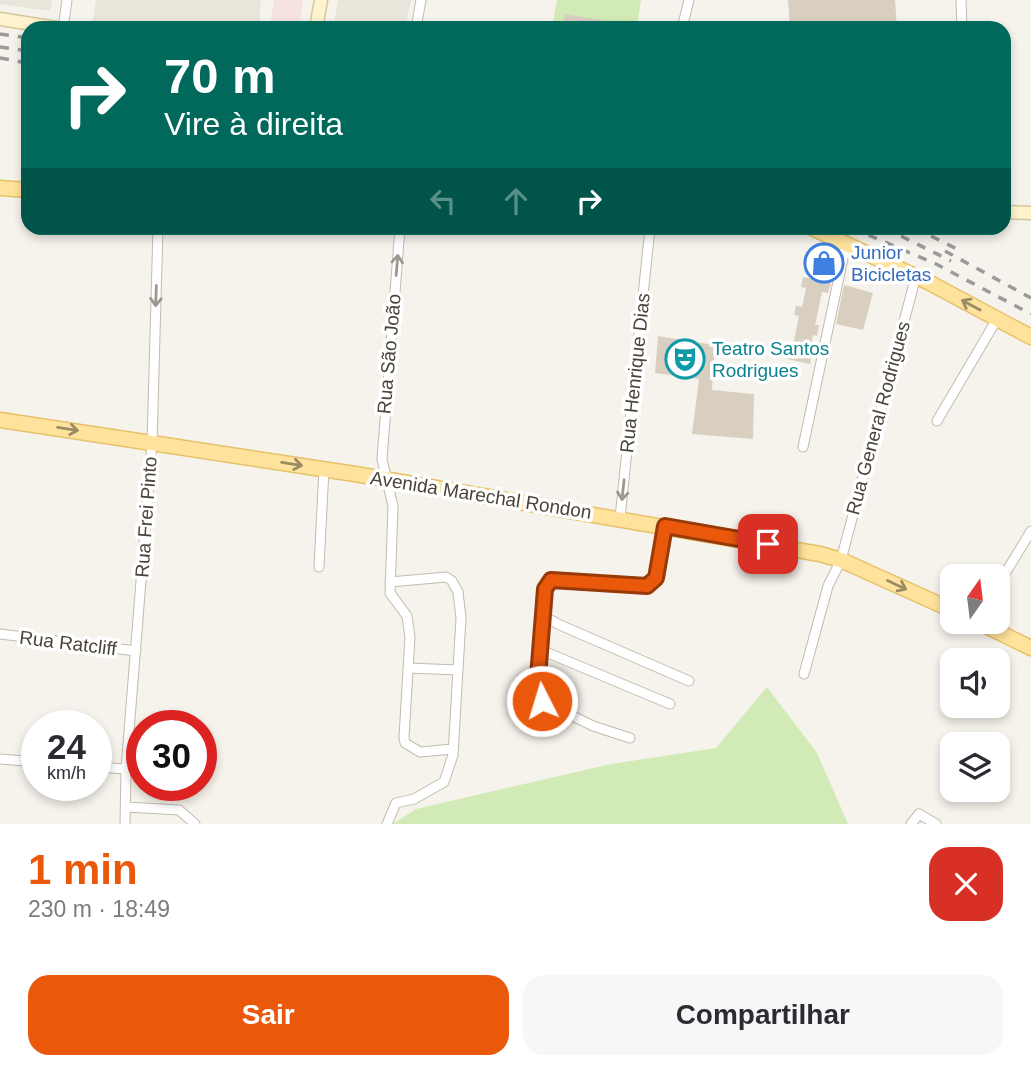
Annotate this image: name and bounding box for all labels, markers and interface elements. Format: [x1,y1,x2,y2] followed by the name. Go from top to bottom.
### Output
[49,49,140,140] icon: right
[164,49,276,103] text: 70 m
[164,106,343,142] text: Vire à direita
[424,182,462,220] icon: left
[497,182,535,220] icon: ahead
[570,182,608,220] icon: right
[803,242,845,284] shop icon: Junior Bicicletas
[851,242,931,285] place label: Junior Bicicletas
[391,254,404,277] one-way arrow
[149,284,162,307] one-way arrow
[616,292,654,454] street label: Rua Henrique Dias
[373,293,405,415] street label: Rua São João
[961,298,982,311] one-way arrow
[842,319,914,517] street label: Rua General Rodrigues
[664,338,706,380] theatre icon: Teatro Santos Rodrigues
[712,338,829,381] place label: Teatro Santos Rodrigues
[56,423,78,436] one-way arrow
[131,456,161,578] street label: Rua Frei Pinto
[280,458,303,471] one-way arrow
[369,467,593,523] street label: Avenida Marechal Rondon
[616,479,629,501] one-way arrow
[738,514,798,574] pin
[749,525,787,563] icon: arrive
[940,564,1010,634] north arrow
[940,564,1010,802] map controls
[886,579,907,592] one-way arrow
[18,627,119,659] street label: Rua Ratcliff
[940,648,1010,718] button: sound
[505,664,579,738] position arrow
[126,710,217,801] speed limit sign: 30
[47,727,86,766] text: 24
[940,732,1010,802] button: layers
[47,763,86,783] text: km/h
[28,846,138,893] text: 1 min
[929,847,1003,921] button: close
[28,896,170,922] text: 230 m · 18:49
[28,975,509,1055] button: Sair
[523,975,1003,1055] button: Compartilhar

